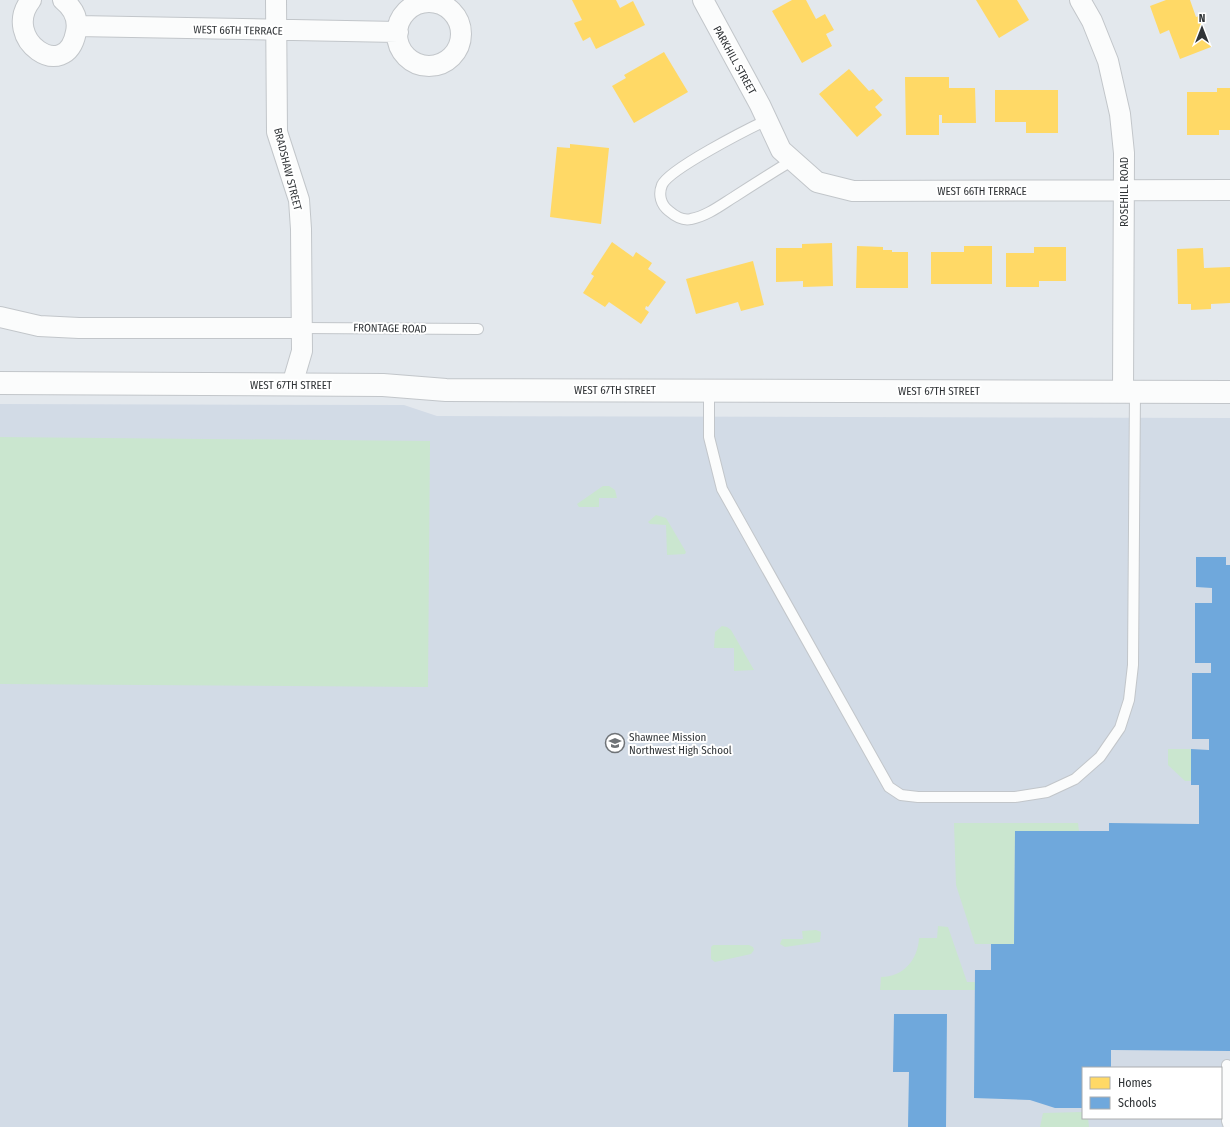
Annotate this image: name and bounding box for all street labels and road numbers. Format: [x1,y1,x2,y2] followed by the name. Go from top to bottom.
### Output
[193,23,283,38] street label: WEST 66TH TERRACE
[710,24,759,98] street label: PARKHILL STREET
[271,126,304,213] street label: BRADSHAW STREET
[1118,157,1131,227] street label: ROSEHILL ROAD
[937,185,1027,198] street label: WEST 66TH TERRACE
[353,321,427,336] street label: FRONTAGE ROAD
[250,379,333,392] street label: WEST 67TH STREET
[574,384,657,397] street label: WEST 67TH STREET
[898,385,981,398] street label: WEST 67TH STREET

